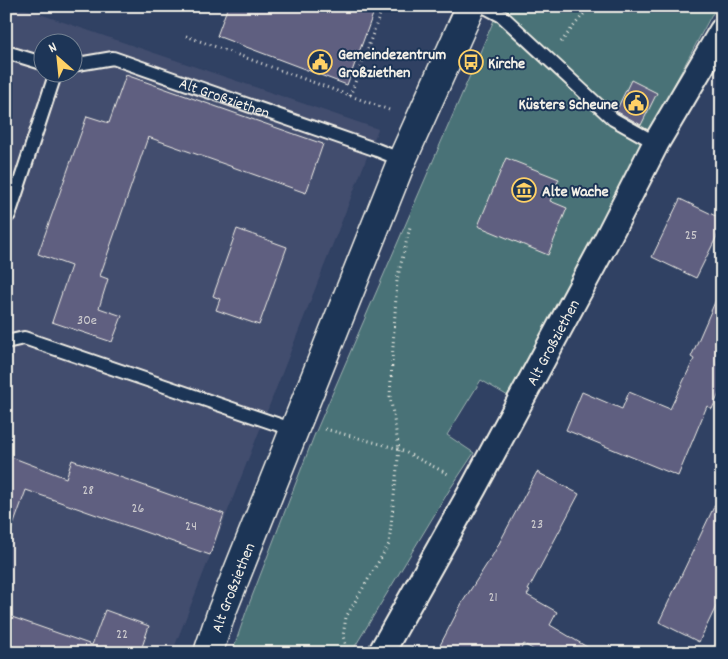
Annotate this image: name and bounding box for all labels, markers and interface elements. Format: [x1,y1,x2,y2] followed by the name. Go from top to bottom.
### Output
[32,32,82,82] north arrow
[45,38,61,59] text: N
[338,44,446,85] place label: Gemeindezentrum Großziethen
[307,49,333,75] public building icon: Gemeindezentrum Großziethen
[458,49,484,75] bus stop icon: Kirche
[488,53,525,76] place label: Kirche
[176,73,272,126] street label: Alt Großziethen
[623,90,649,116] public building icon: Küsters Scheune
[519,94,618,117] place label: Küsters Scheune
[511,177,537,203] museum icon: Alte Wache
[542,181,609,204] place label: Alte Wache
[685,226,697,246] house number: 25
[522,296,587,390] street label: Alt Großziethen
[77,311,97,331] house number: 30e
[82,481,94,501] house number: 28
[132,499,145,519] house number: 26
[531,515,543,535] house number: 23
[185,517,197,537] house number: 24
[207,540,262,636] street label: Alt Großziethen
[488,588,498,608] house number: 21
[116,625,128,645] house number: 22

